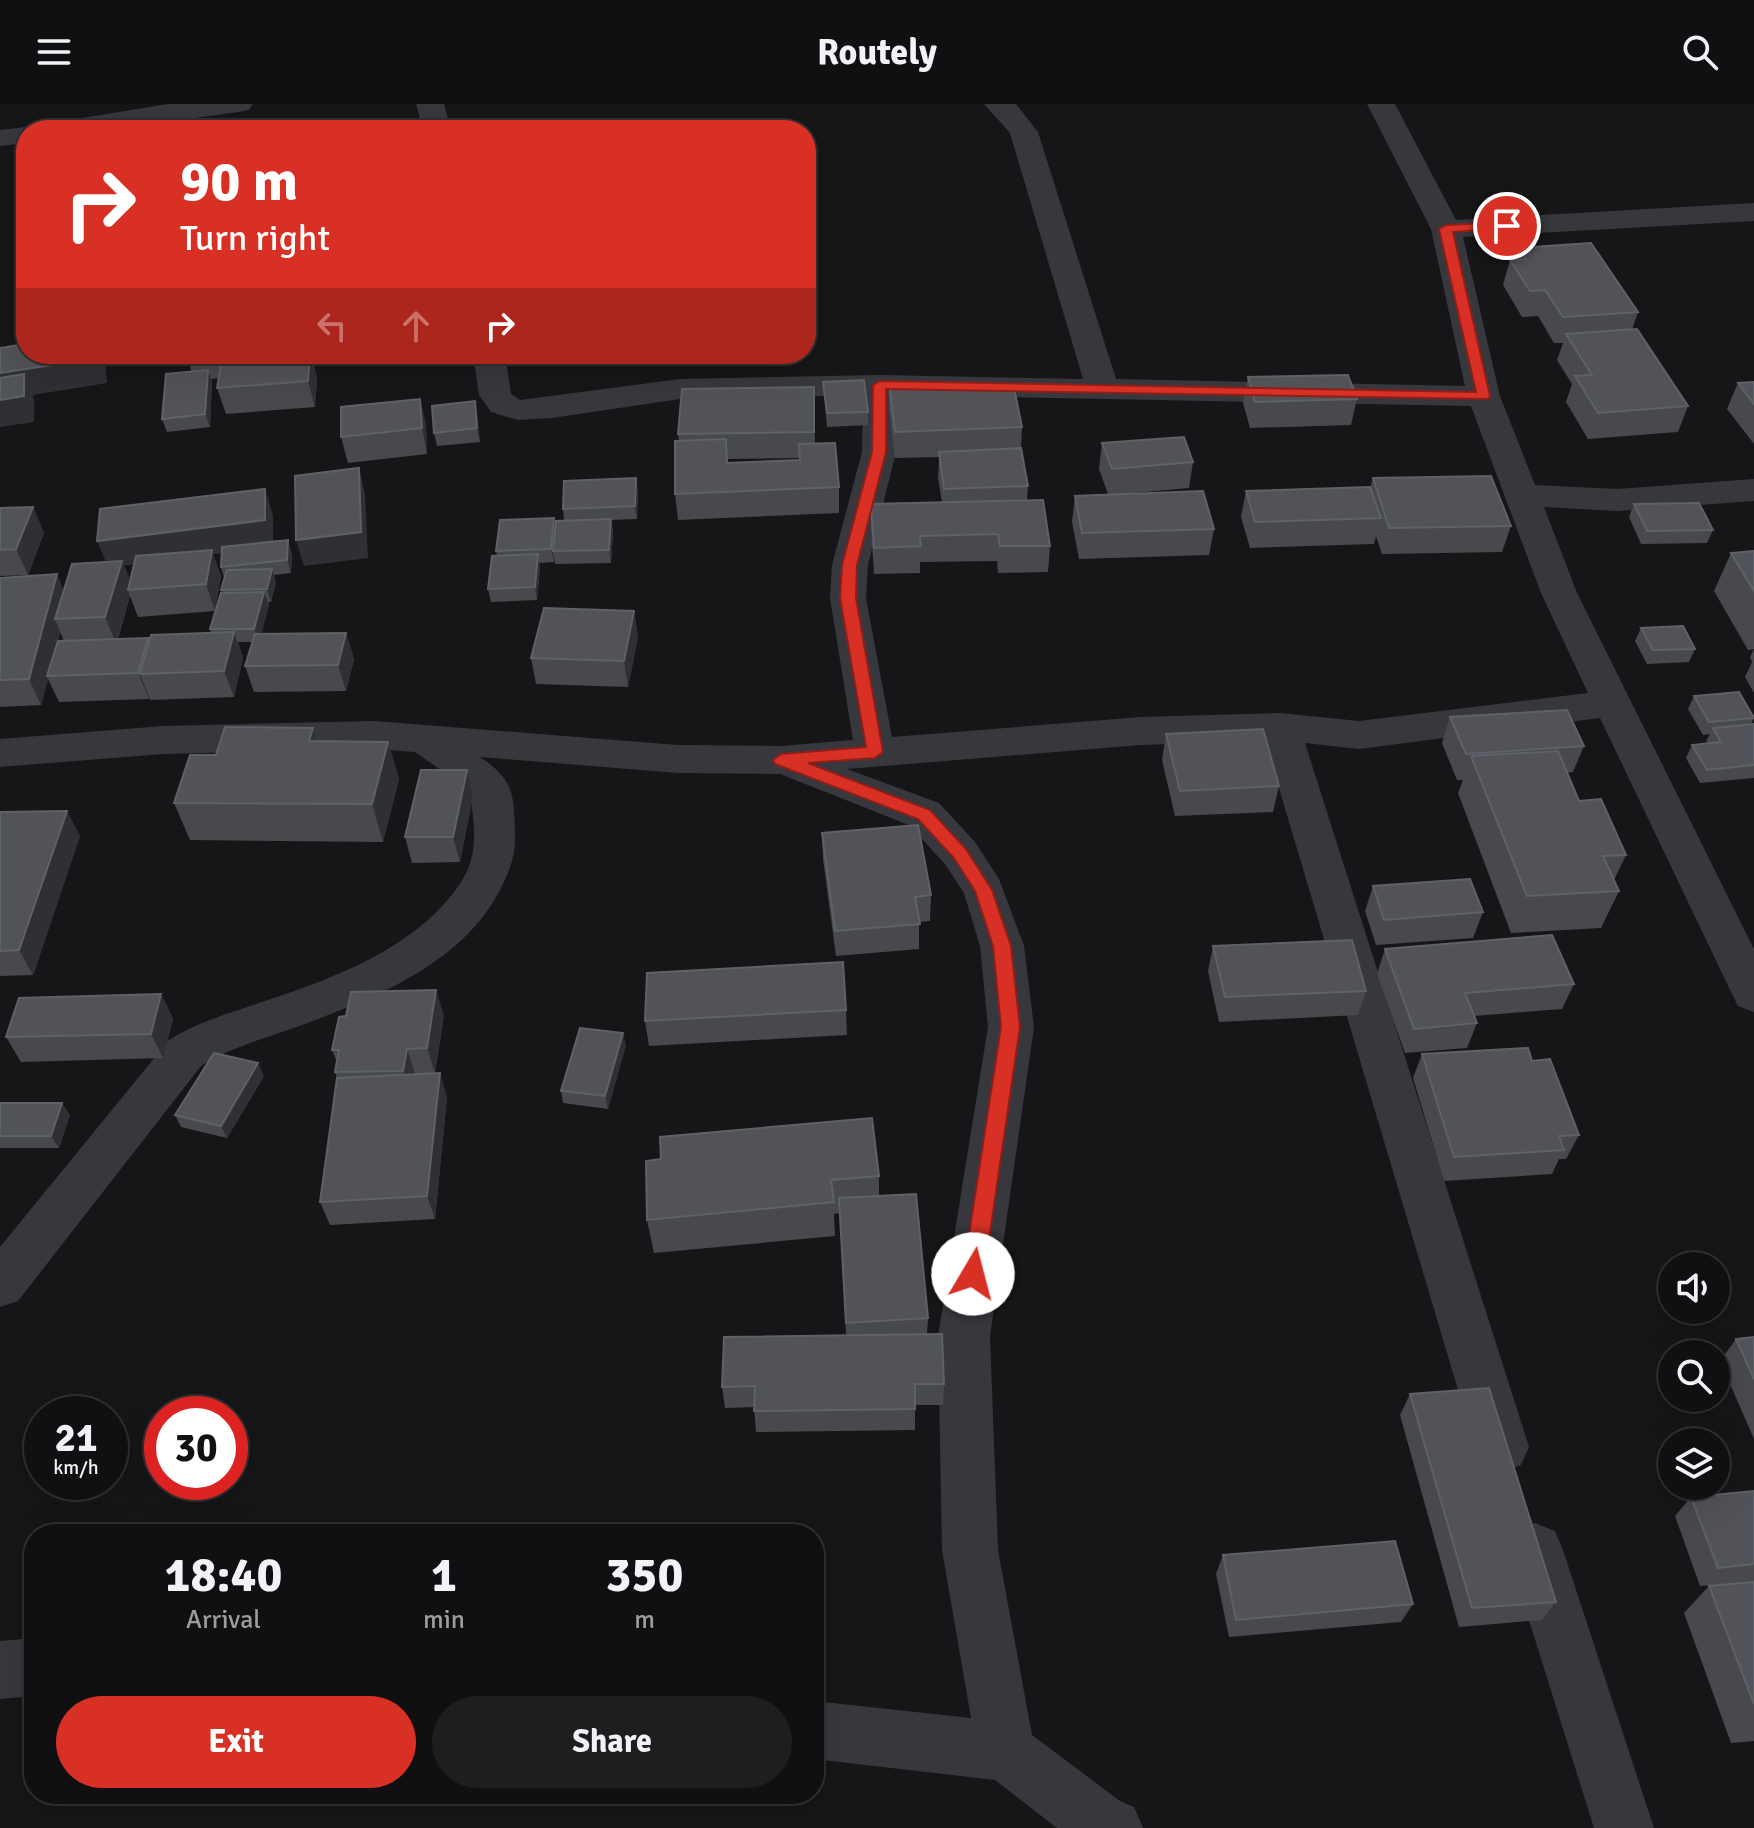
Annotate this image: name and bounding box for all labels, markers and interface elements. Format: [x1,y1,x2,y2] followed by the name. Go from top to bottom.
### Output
[32,30,76,74] icon: menu
[817,30,937,75] text: Routely
[1678,30,1722,74] icon: search
[180,147,298,216] text: 90 m
[48,152,152,256] icon: right
[1473,192,1541,260] pin
[1485,204,1529,248] icon: arrive
[180,216,330,261] text: Turn right
[310,304,354,348] icon: left
[394,304,438,348] icon: ahead
[478,304,522,348] icon: right
[931,1232,1015,1316] position arrow
[1658,1252,1730,1500] map controls
[1658,1252,1730,1324] button: sound
[1658,1340,1730,1412] button: search
[144,1396,248,1500] speed limit sign: 30
[54,1413,98,1463] text: 21
[1658,1428,1730,1500] button: layers
[53,1455,99,1480] text: km/h
[165,1546,282,1605] text: 18:40
[431,1546,457,1605] text: 1
[606,1546,683,1605] text: 350
[186,1604,261,1636] text: Arrival
[423,1604,465,1636] text: min
[634,1604,655,1636] text: m
[56,1696,416,1788] button: Exit
[432,1696,792,1788] button: Share

